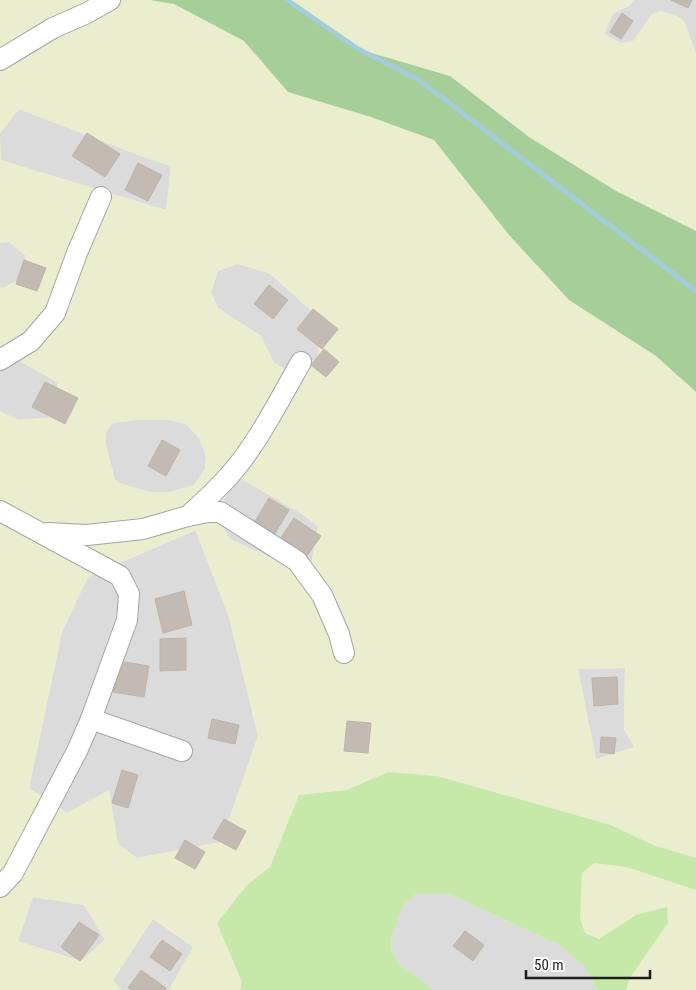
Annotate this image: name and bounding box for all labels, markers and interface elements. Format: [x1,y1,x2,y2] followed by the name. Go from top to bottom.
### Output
[526,948,650,980] scale bar
[534,956,564,974] text: 50 m

